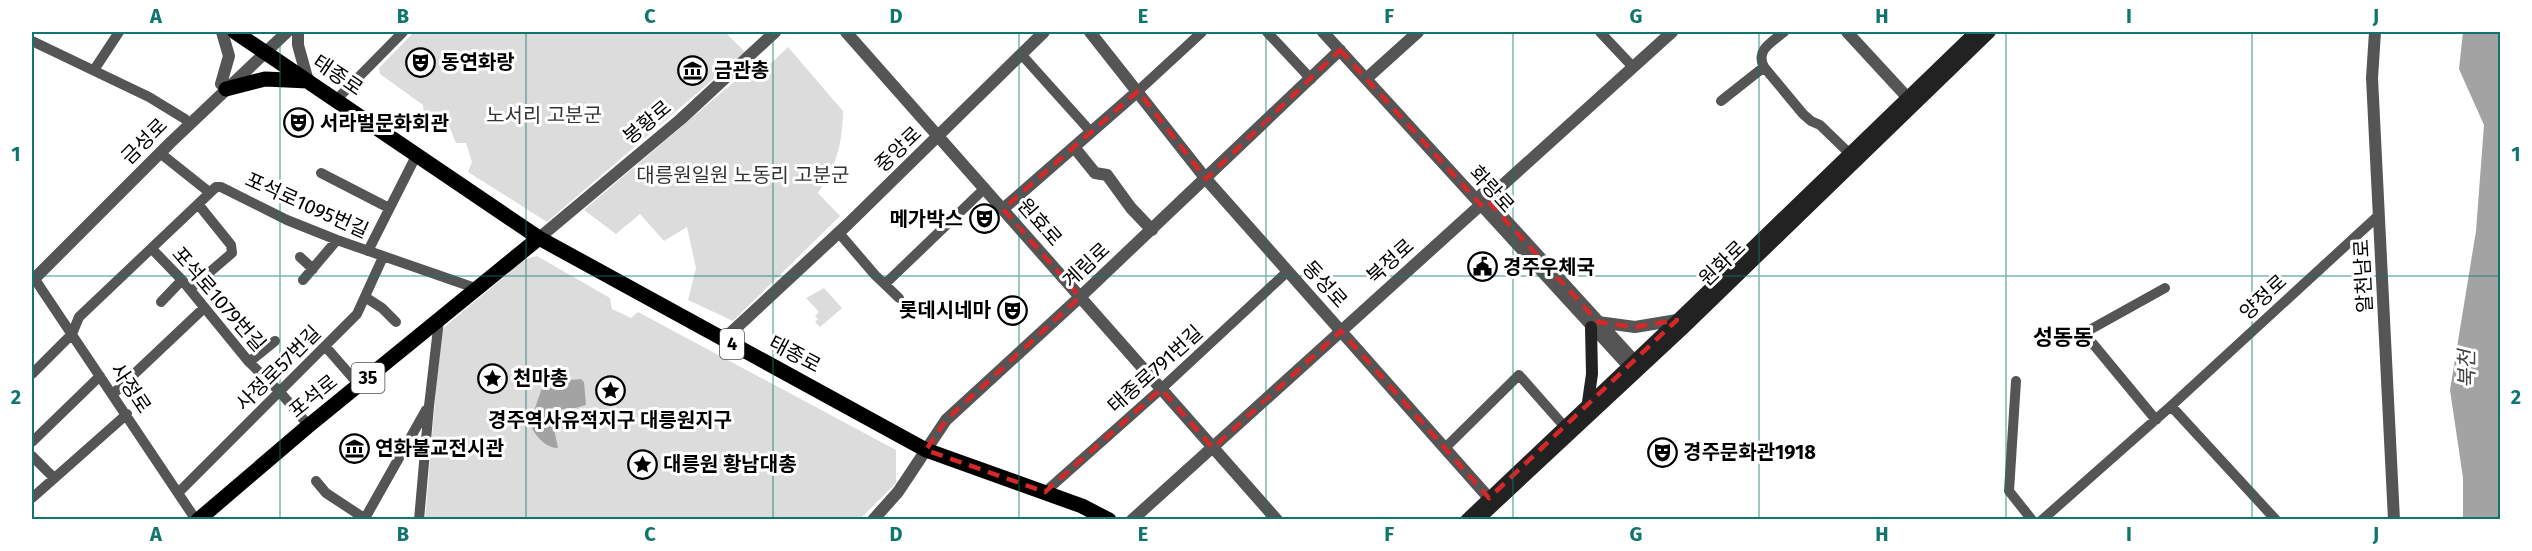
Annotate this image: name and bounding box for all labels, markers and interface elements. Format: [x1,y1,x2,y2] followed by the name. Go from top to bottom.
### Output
[149,4,163,28] text: A
[397,4,409,28] text: B
[644,4,656,28] text: C
[889,4,903,28] text: D
[1138,4,1148,28] text: E
[1384,4,1394,28] text: F
[1630,4,1642,28] text: G
[1875,4,1889,28] text: H
[2126,4,2132,28] text: I
[2372,4,2379,28] text: J
[404,46,436,78] theatre icon: 동연화랑
[308,50,368,100] street label: 태종로
[441,50,515,74] place label: 동연화랑
[677,54,709,86] museum icon: 금관총
[714,58,769,82] place label: 금관총
[618,95,676,149] street label: 봉황로
[486,103,602,127] park label: 노서리 고분군
[283,107,315,139] theatre icon: 서라벌문화회관
[320,111,449,135] place label: 서라벌문화회관
[116,113,172,169] street label: 금성로
[870,121,926,177] street label: 중앙로
[11,142,21,166] text: 1
[2511,142,2521,166] text: 1
[1465,160,1519,218] street label: 화랑로
[637,163,850,187] park label: 대릉원일원 노동리 고분군
[242,167,372,243] street label: 포석로1095번길
[1013,193,1067,251] street label: 원효로
[968,203,1000,235] theatre icon: 메가박스
[889,207,963,231] place label: 메가박스
[1361,234,1419,288] street label: 북정로
[1694,235,1750,291] street label: 원화로
[1058,237,1114,293] street label: 계림로
[2349,239,2377,313] street label: 알천남로
[167,242,271,356] street label: 포석로1079번길
[1466,251,1498,283] public building icon: 경주우체국
[1298,255,1352,313] street label: 동성로
[1503,255,1595,279] place label: 경주우체국
[2235,269,2291,325] street label: 양정로
[996,294,1028,326] theatre icon: 롯데시네마
[899,298,992,322] place label: 롯데시네마
[230,320,326,416] street label: 사정로57번길
[1103,320,1207,418] street label: 태종로791번길
[2033,324,2093,351] district label: 성동동
[720,329,744,359] road number: 4
[765,330,825,378] street label: 태종로
[2454,347,2480,388] water label: 북천
[106,358,156,418] street label: 사정로
[476,362,508,394] place icon: 천마총
[352,363,385,393] road number: 35
[513,366,568,390] place label: 천마총
[284,369,342,423] street label: 포석로
[594,374,626,406] place icon: 경주역사유적지구 대릉원지구
[11,385,21,409] text: 2
[2511,385,2521,409] text: 2
[488,408,732,432] place label: 경주역사유적지구 대릉원지구
[338,432,370,464] museum icon: 연화불교전시관
[375,436,504,460] place label: 연화불교전시관
[1646,436,1678,468] theatre icon: 경주문화관1918
[1683,440,1816,464] place label: 경주문화관1918
[626,448,658,480] place icon: 대릉원 황남대총
[663,452,797,476] place label: 대릉원 황남대총
[149,522,163,546] text: A
[397,522,409,546] text: B
[644,522,656,546] text: C
[889,522,903,546] text: D
[1138,522,1148,546] text: E
[1384,522,1394,546] text: F
[1630,522,1642,546] text: G
[1875,522,1889,546] text: H
[2126,522,2132,546] text: I
[2372,522,2379,546] text: J

